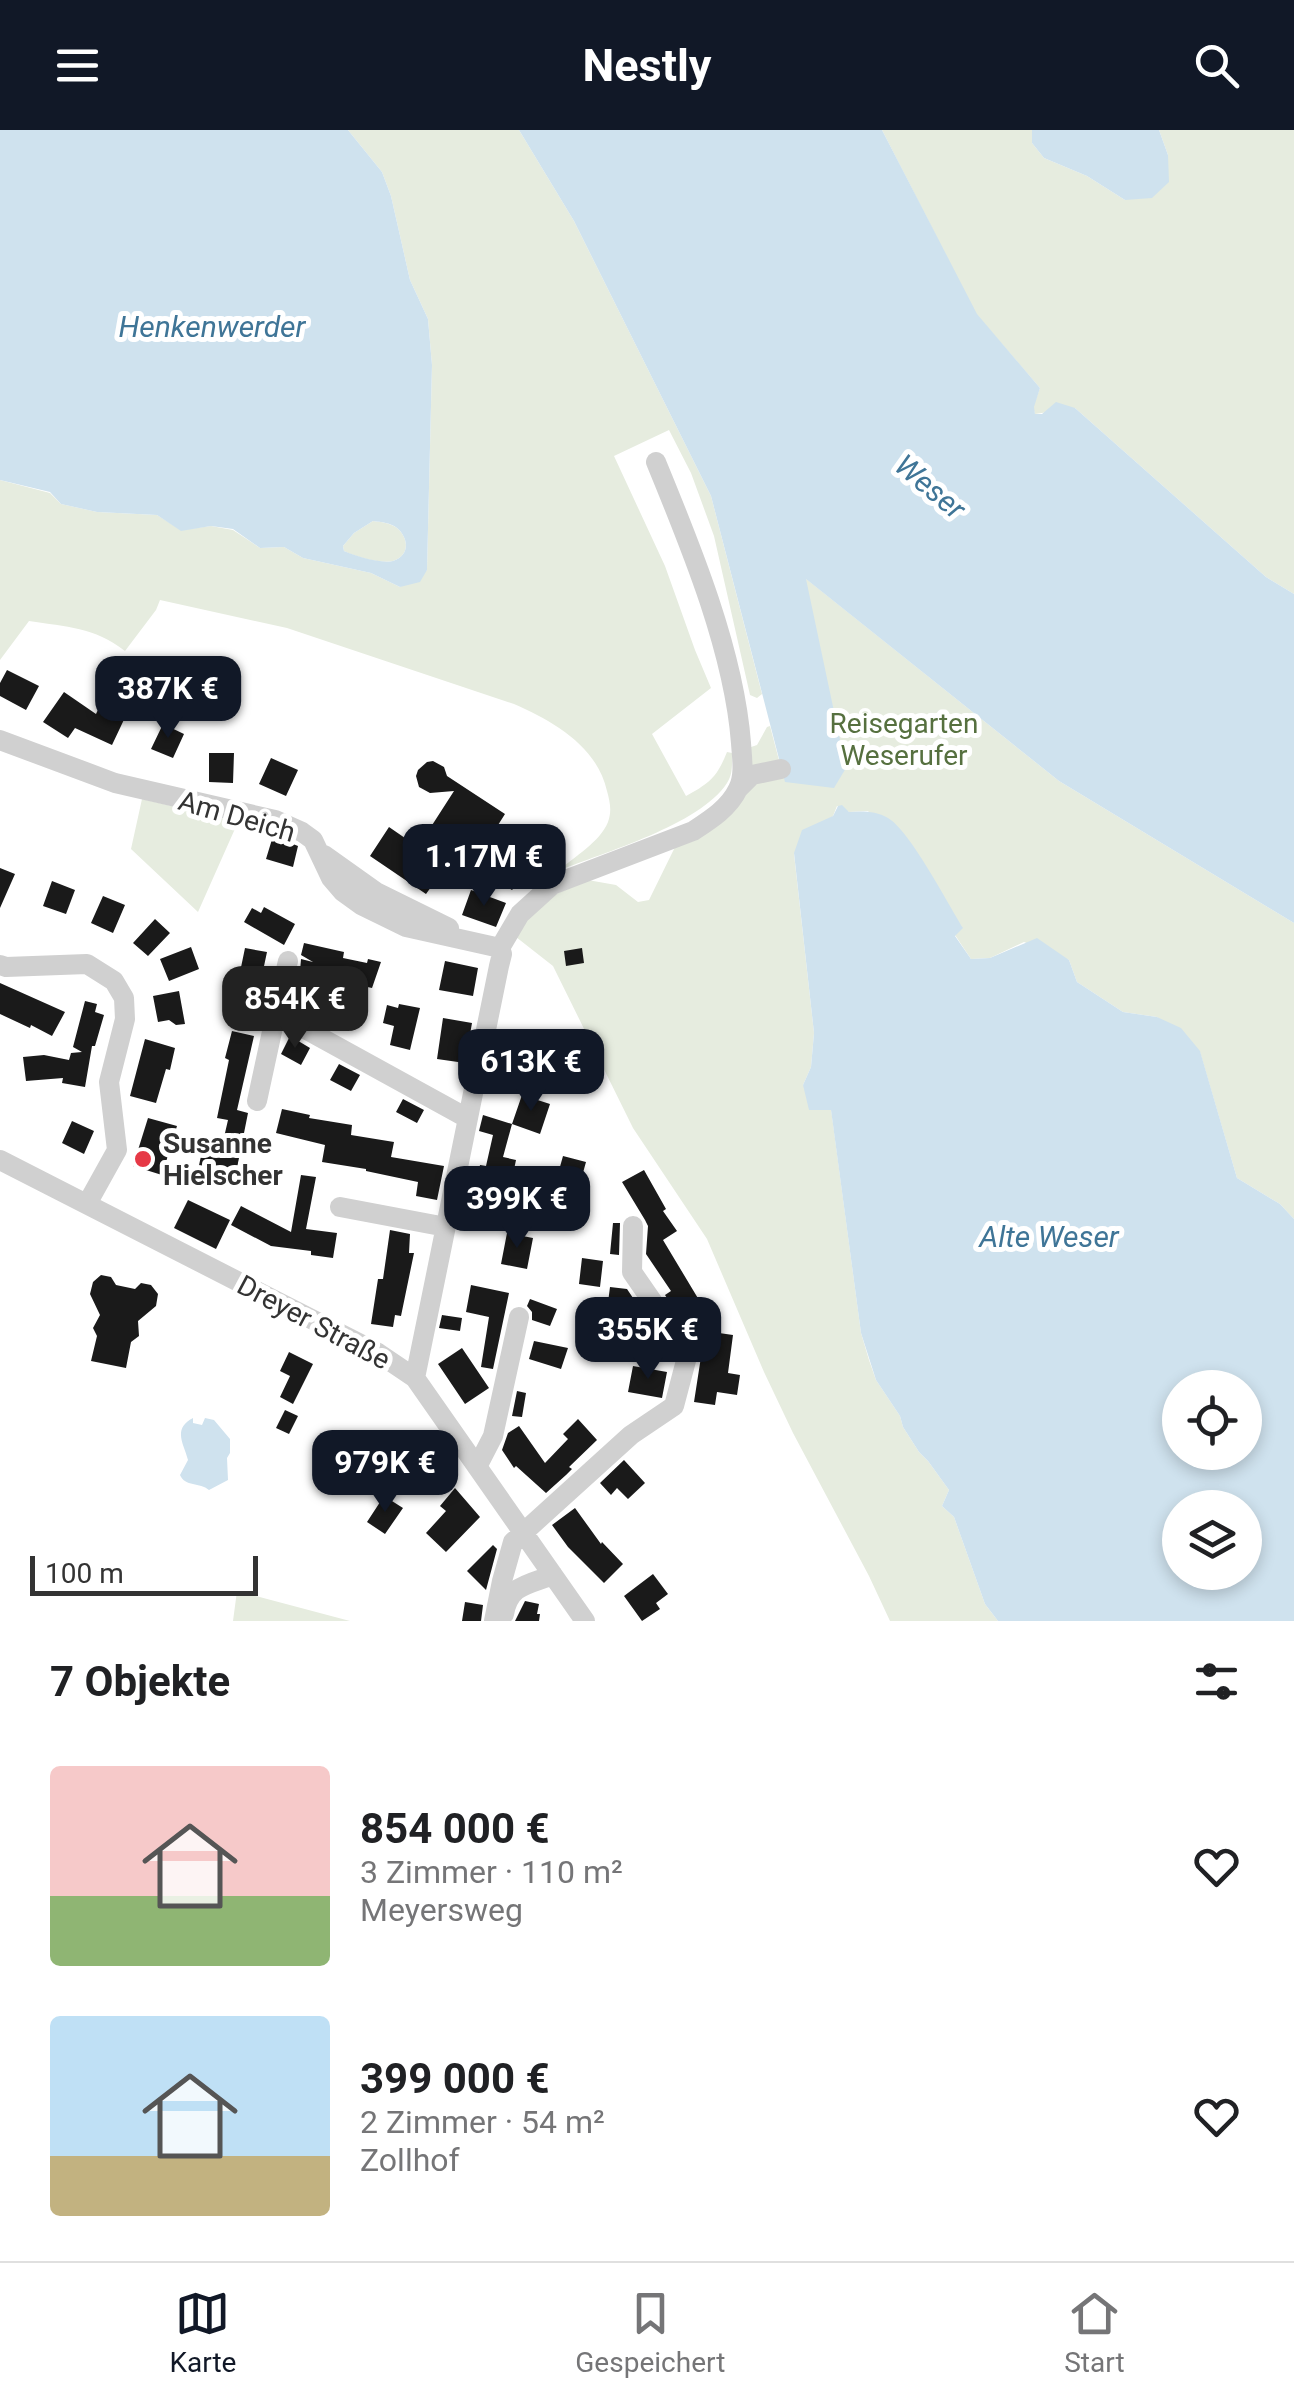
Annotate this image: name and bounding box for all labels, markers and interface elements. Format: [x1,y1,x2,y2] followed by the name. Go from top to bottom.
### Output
[50,38,105,93] icon: menu
[1189,38,1244,93] icon: search
[583,39,711,92] text: Nestly
[119,309,307,344] water label: Henkenwerder
[888,447,973,527] water label: Weser
[87,656,249,741] pin: 387K €
[117,669,219,707] text: 387K €
[830,707,978,772] park label: Reisegarten Weserufer
[175,784,299,849] street label: Am Deich
[392,824,576,909] pin: 1.17M €
[425,837,543,875] text: 1.17M €
[214,966,376,1051] pin: 854K €
[244,979,346,1017] text: 854K €
[450,1029,612,1114] pin: 613K €
[480,1042,582,1080] text: 613K €
[163,1127,283,1192] place label: Susanne Hielscher
[132,1148,154,1170] marker: Susanne Hielscher
[436,1166,598,1251] pin: 399K €
[466,1179,568,1217] text: 399K €
[977,1219,1120,1254] water label: Alte Weser
[232,1268,396,1376] street label: Dreyer Straße
[567,1297,729,1382] pin: 355K €
[597,1310,699,1348] text: 355K €
[1162,1370,1262,1590] map controls
[1162,1370,1262,1470] button: locate
[304,1430,466,1515] pin: 979K €
[334,1443,436,1481] text: 979K €
[1162,1490,1262,1590] button: layers
[30,1551,258,1596] scale bar
[45,1557,124,1590] text: 100 m
[1189,1654,1244,1709] icon: filters
[50,1657,230,1706] text: 7 Objekte
[360,1804,550,1853] text: 854 000 €
[130,1806,250,1926] icon: home
[1189,1839,1244,1894] icon: heart
[360,1853,623,1891] text: 3 Zimmer · 110 m²
[360,1891,523,1929] text: Meyersweg
[360,2054,550,2103] text: 399 000 €
[130,2056,250,2176] icon: home
[1189,2089,1244,2144] icon: heart
[360,2103,605,2141] text: 2 Zimmer · 54 m²
[360,2141,460,2179] text: Zollhof
[169,2286,236,2379] tab: Karte
[575,2286,725,2379] tab: Gespeichert
[1064,2286,1125,2379] tab: Start

